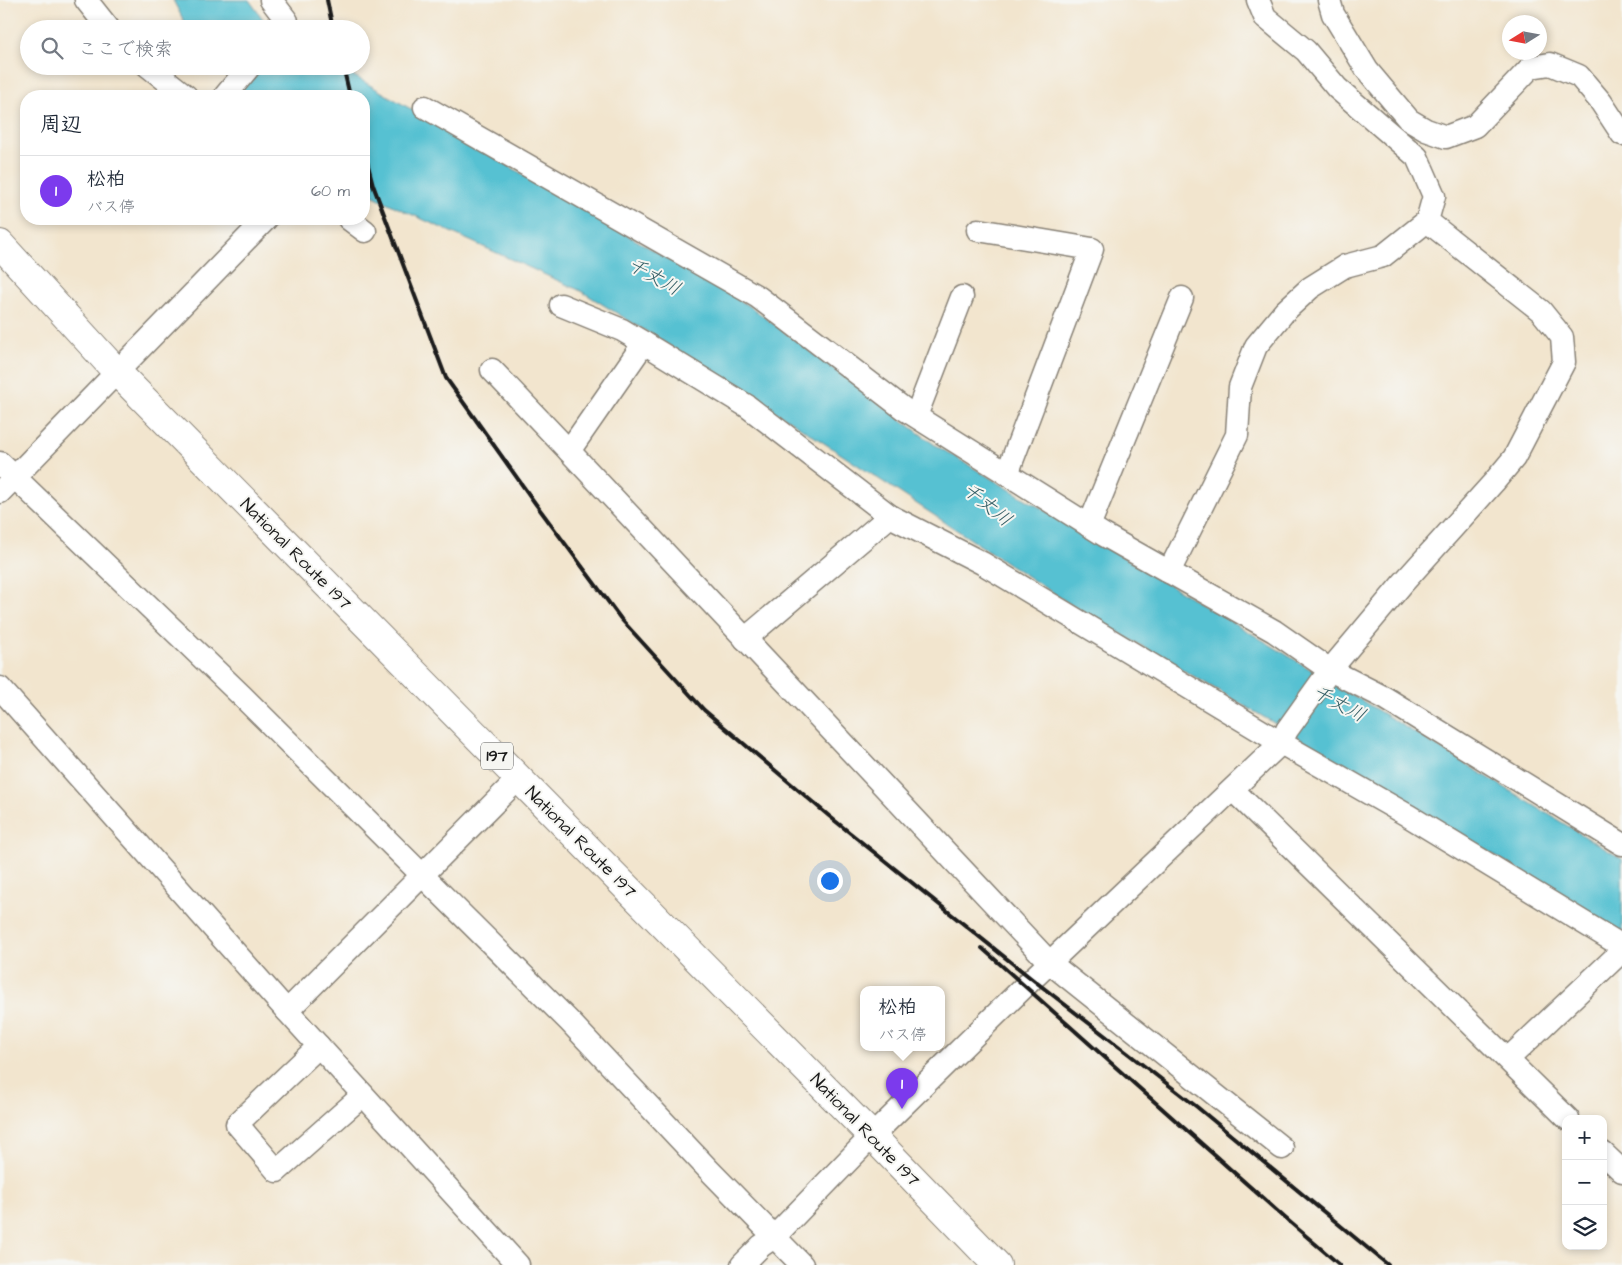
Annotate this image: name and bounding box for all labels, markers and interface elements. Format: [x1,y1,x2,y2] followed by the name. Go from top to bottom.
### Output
[1502,15,1547,60] north arrow
[20,20,370,75] search box
[38,34,66,62] icon: search
[78,36,173,63] text: ここで検索
[40,110,82,139] text: 周辺
[87,166,125,193] text: 松柏
[55,180,57,202] text: 1
[311,180,350,202] text: 60 m
[87,196,135,218] text: バス停
[623,251,685,303] water label: 千丈川
[956,477,1018,533] water label: 千丈川
[235,493,357,615] street label: National Route 197
[1307,679,1371,729] water label: 千丈川
[481,742,513,769] road number: 197
[520,781,642,903] street label: National Route 197
[817,868,843,894] your location
[860,986,945,1051] popup
[878,994,917,1021] text: 松柏
[878,1024,927,1046] text: バス停
[886,1068,918,1109] pin: 1
[806,1069,924,1191] street label: National Route 197
[1562,1115,1607,1250] map controls
[1562,1115,1607,1160] button: +
[1562,1160,1607,1205] button: −
[1562,1205,1607,1250] button: layers

